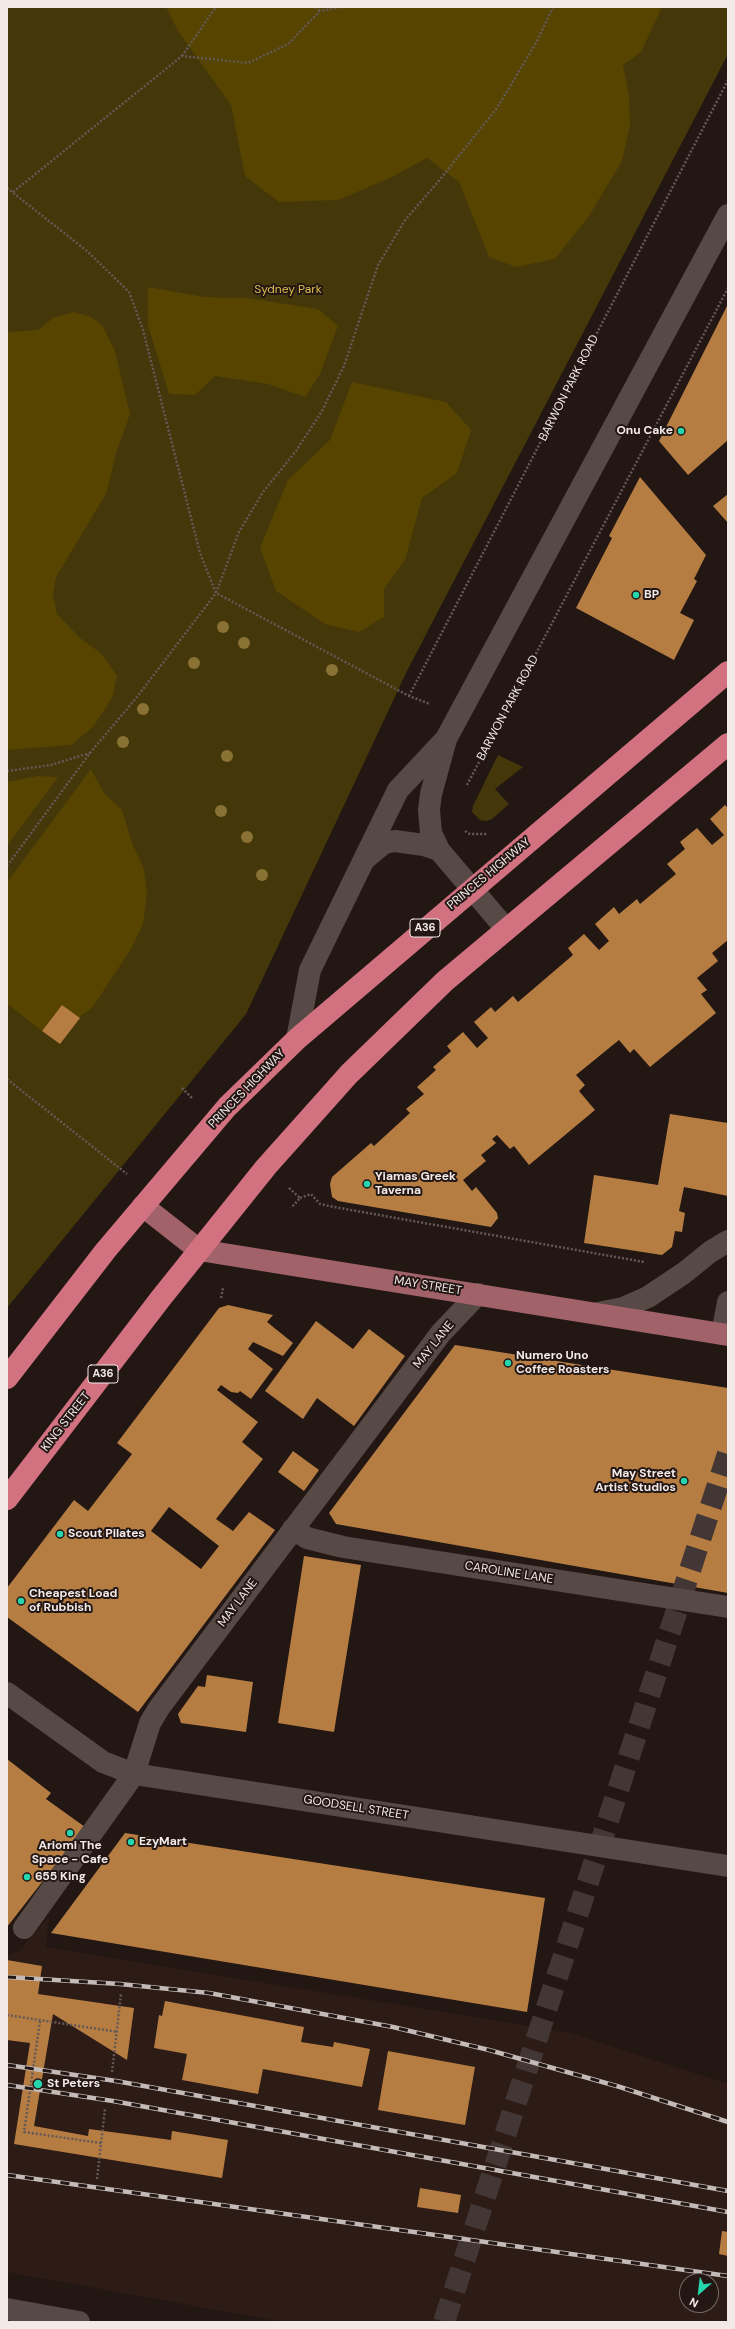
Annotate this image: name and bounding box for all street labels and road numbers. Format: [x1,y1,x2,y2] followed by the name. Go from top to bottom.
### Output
[536,332,602,444] street label: BARWON PARK ROAD
[474,653,542,763] street label: BARWON PARK ROAD
[445,835,533,913] street label: PRINCES HIGHWAY
[410,919,440,937] road number: A36
[206,1047,288,1131] street label: PRINCES HIGHWAY
[393,1274,463,1298] street label: MAY STREET
[411,1318,457,1372] street label: MAY LANE
[88,1365,118,1383] road number: A36
[38,1389,94,1455] street label: KING STREET
[464,1559,554,1587] street label: CAROLINE LANE
[215,1576,261,1630] street label: MAY LANE
[302,1793,410,1823] street label: GOODSELL STREET

